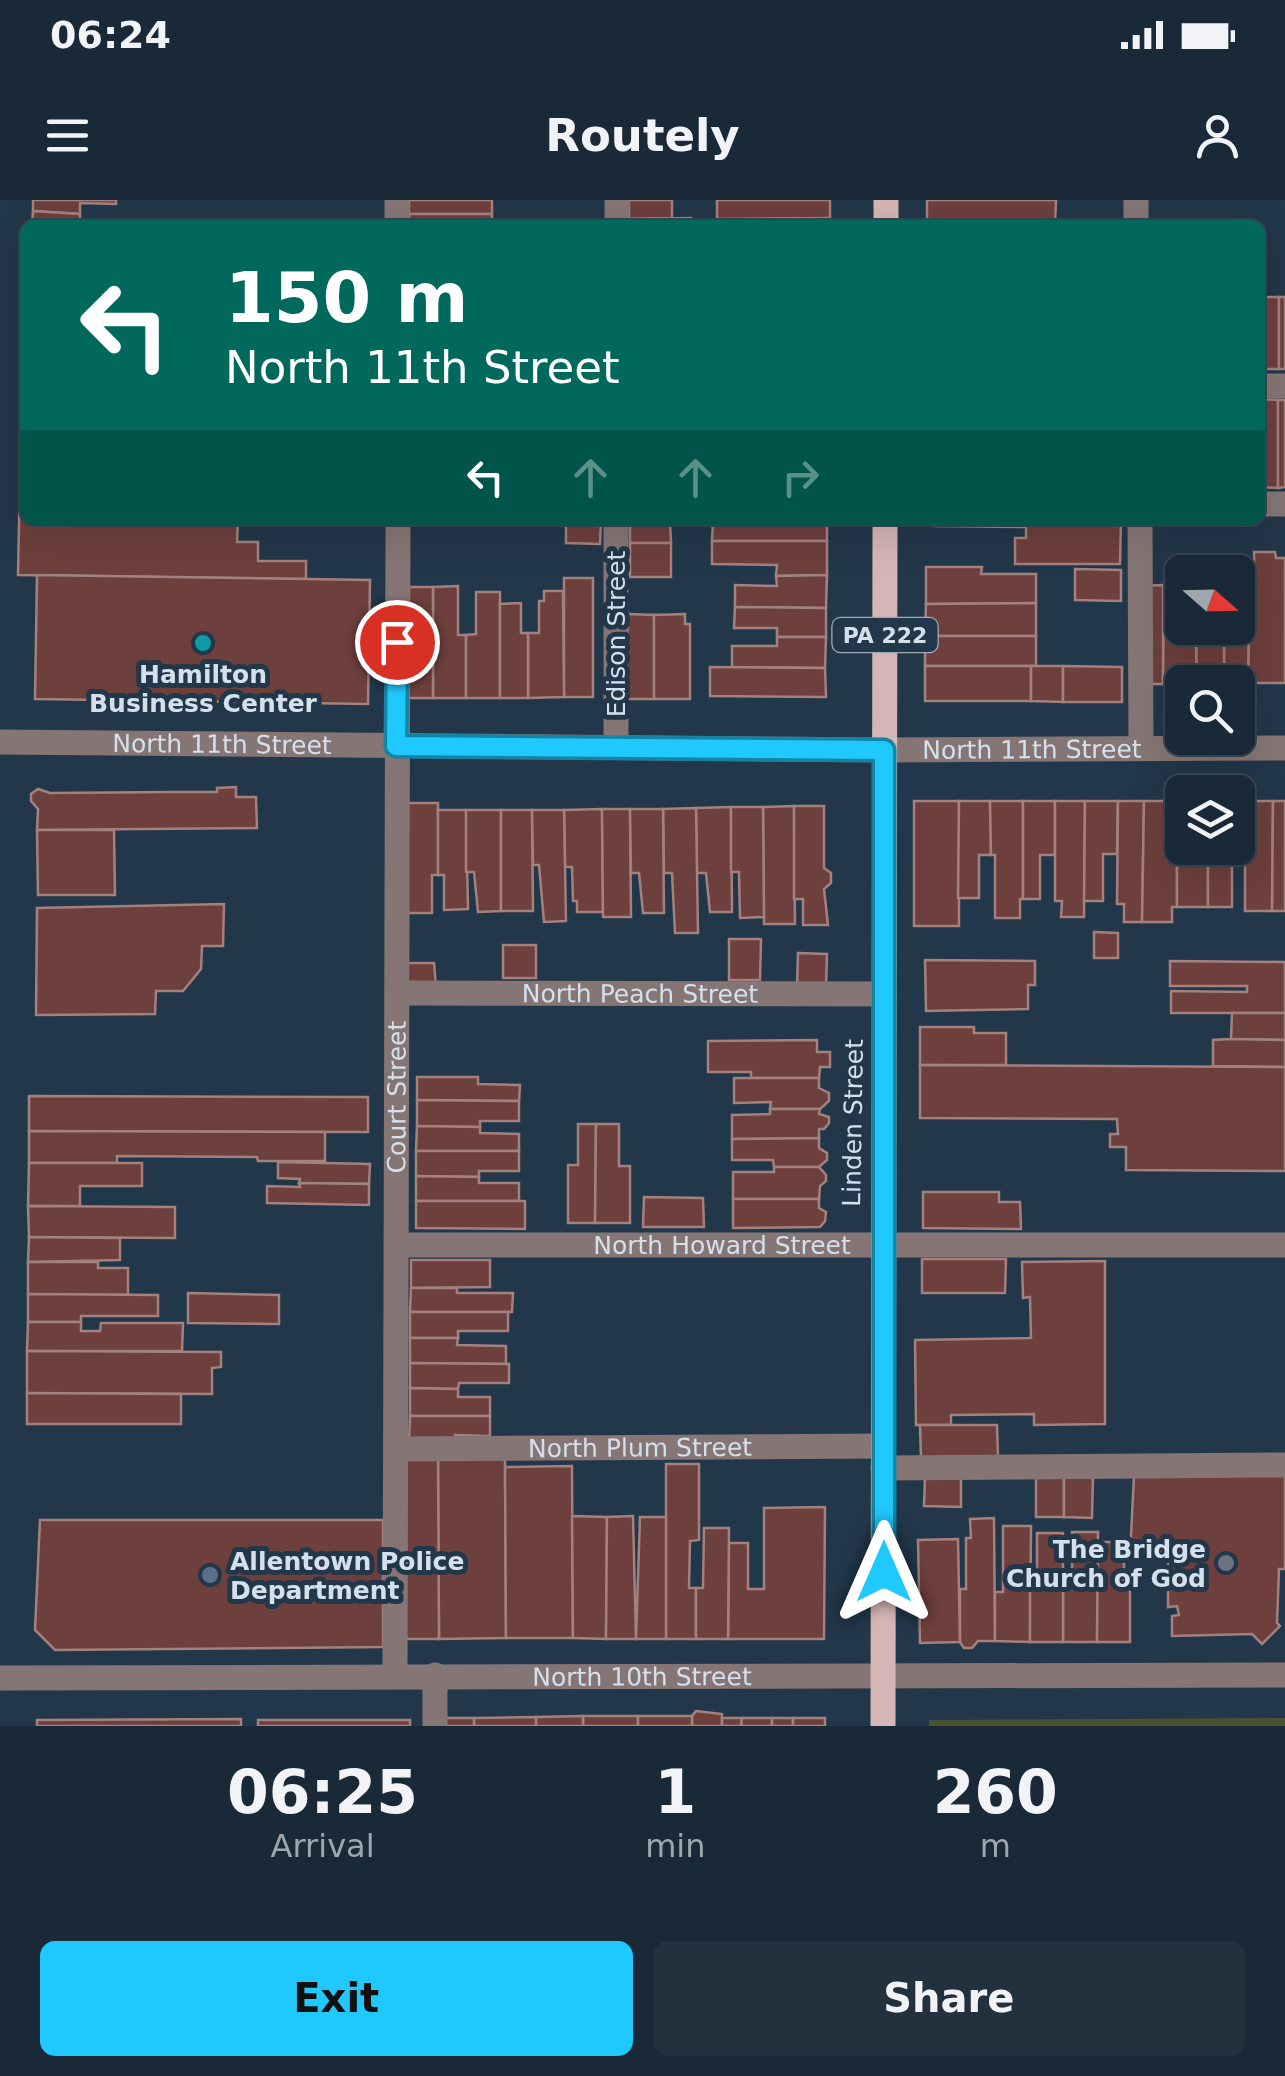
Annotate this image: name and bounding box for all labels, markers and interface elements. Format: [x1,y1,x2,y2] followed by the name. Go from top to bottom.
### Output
[50,13,171,57] text: 06:24
[40,108,95,163] icon: menu
[1190,108,1245,163] icon: person
[545,109,740,162] text: Routely
[225,257,468,339] text: 150 m
[60,260,190,390] icon: left
[225,341,620,394] text: North 11th Street
[458,450,513,505] icon: left
[563,450,618,505] icon: ahead
[668,450,723,505] icon: ahead
[773,450,828,505] icon: right
[602,550,631,717] street label: Edison Street
[1165,555,1255,645] north arrow
[1165,555,1255,865] map controls
[355,600,440,685] pin
[370,615,425,670] icon: arrive
[832,618,938,652] road number: PA 222
[192,632,214,654] marker: Hamilton Business Center
[89,660,318,718] place label: Hamilton Business Center
[1165,665,1255,755] button: search
[112,729,332,760] street label: North 11th Street
[922,734,1142,764] street label: North 11th Street
[1165,775,1255,865] button: layers
[522,979,758,1008] street label: North Peach Street
[382,1020,411,1173] street label: Court Street
[837,1039,869,1207] street label: Linden Street
[593,1231,851,1260] street label: North Howard Street
[528,1432,752,1463] street label: North Plum Street
[832,1520,936,1624] position arrow
[1006,1535,1206,1593] place label: The Bridge Church of God
[230,1547,464,1605] place label: Allentown Police Department
[1215,1552,1237,1574] marker: The Bridge Church of God
[199,1564,221,1586] marker: Allentown Police Department
[532,1662,752,1691] street label: North 10th Street
[227,1757,418,1827] text: 06:25
[654,1757,696,1827] text: 1
[933,1757,1058,1827] text: 260
[271,1827,375,1865] text: Arrival
[645,1827,706,1865] text: min
[980,1827,1011,1865] text: m
[40,1941,633,2056] button: Exit
[653,1941,1245,2056] button: Share

